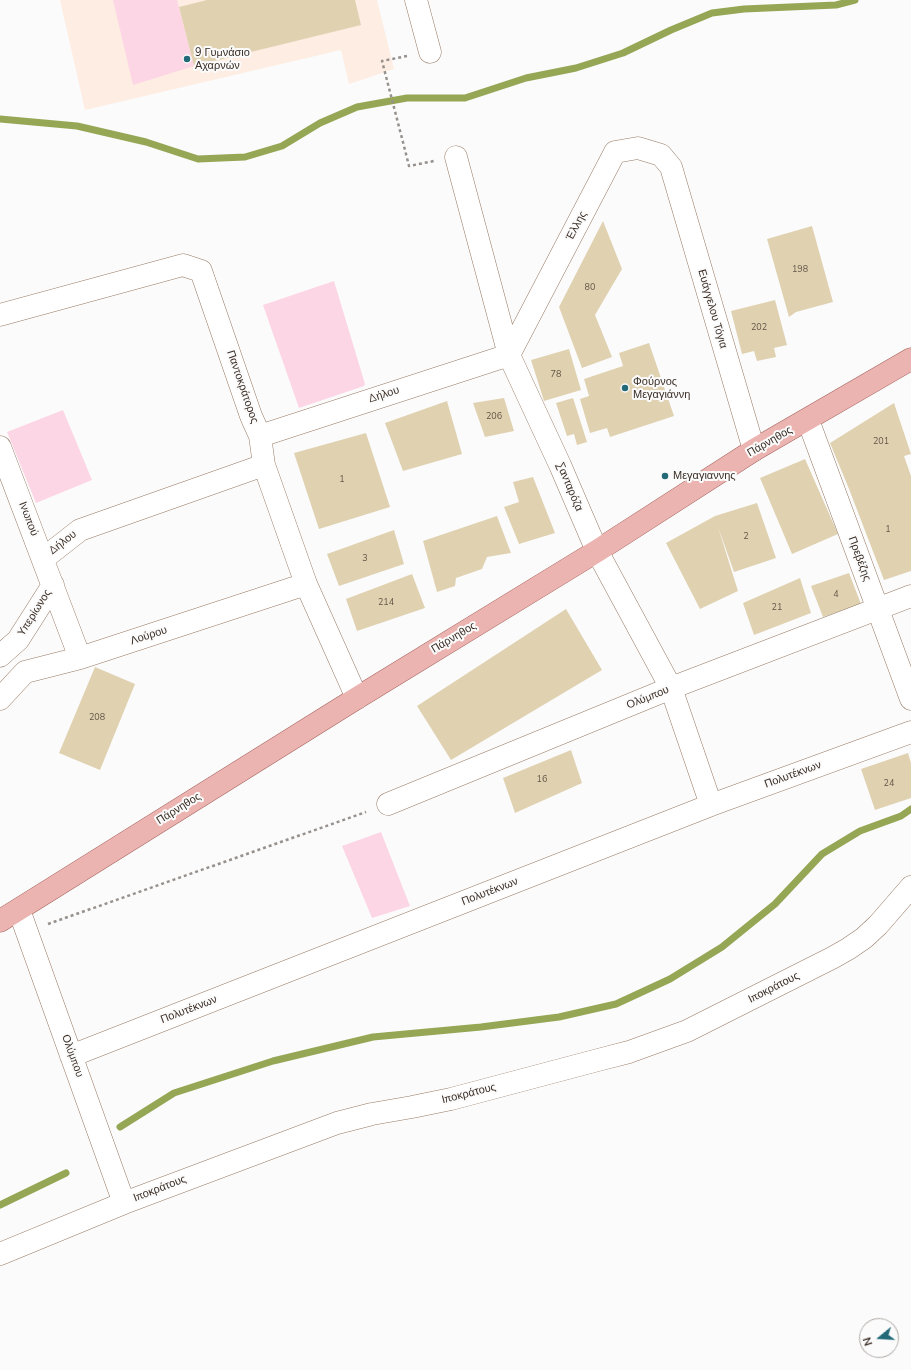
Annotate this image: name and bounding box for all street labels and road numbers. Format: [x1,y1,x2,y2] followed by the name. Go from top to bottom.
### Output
[564,209,590,243] street label: Έλλης
[694,268,730,350] street label: Ευάγγελου Τόγια
[223,349,261,425] street label: Παντοκράτορος
[367,384,401,406] street label: Δήλου
[745,424,795,460] street label: Πάρνηθος
[553,461,585,513] street label: Σανταρόζα
[15,500,41,538] street label: Ινωπού
[46,528,80,558] street label: Δήλου
[845,535,873,583] street label: Πρεβέζης
[15,587,55,639] street label: Υπερίωνος
[429,620,479,656] street label: Πάρνηθος
[129,624,169,648] street label: Λούρου
[625,684,671,712] street label: Ολύμπου
[763,759,823,791] street label: Πολυτέκνων
[154,790,204,828] street label: Πάρνηθος
[460,875,520,909] street label: Πολυτέκνων
[746,970,802,1006] street label: Ιποκράτους
[159,993,219,1027] street label: Πολυτέκνων
[58,1033,86,1079] street label: Ολύμπου
[441,1081,497,1107] street label: Ιποκράτους
[132,1173,188,1205] street label: Ιποκράτους

